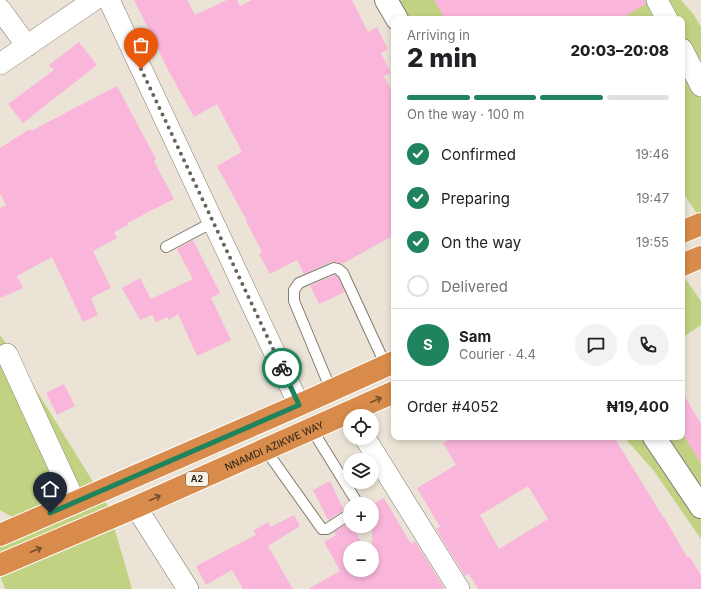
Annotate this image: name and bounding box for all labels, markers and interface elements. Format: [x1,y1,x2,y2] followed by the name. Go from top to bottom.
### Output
[407,27,470,43] text: Arriving in
[124,28,158,69] pin
[130,34,152,56] icon: bag
[570,41,669,60] text: 20:03–20:08
[407,42,477,73] text: 2 min
[407,106,524,122] text: On the way · 100 m
[407,143,429,165] icon: check
[441,145,516,164] text: Confirmed
[635,146,669,162] text: 19:46
[407,187,429,209] icon: check
[441,189,510,208] text: Preparing
[636,190,669,206] text: 19:47
[407,231,429,253] icon: check
[441,233,521,252] text: On the way
[636,234,669,250] text: 19:55
[441,277,508,296] text: Delivered
[575,324,617,366] button: chat
[627,324,669,366] button: phone
[459,327,491,346] text: Sam
[423,335,433,354] text: S
[459,346,536,362] text: Courier · 4.4
[262,348,302,388] courier
[271,357,293,379] icon: bike
[370,395,382,403] one-way arrow
[407,397,499,416] text: Order #4052
[606,397,669,416] text: ₦19,400
[343,409,379,577] map controls
[343,409,379,445] button: locate
[223,418,326,473] street label: NNAMDI AZIKWE WAY
[343,453,379,489] button: layers
[33,472,67,513] pin
[186,472,208,486] road number: A2
[39,478,61,500] icon: home
[149,494,161,501] one-way arrow
[343,497,379,533] button: +
[343,541,379,577] button: −
[29,545,41,553] one-way arrow

